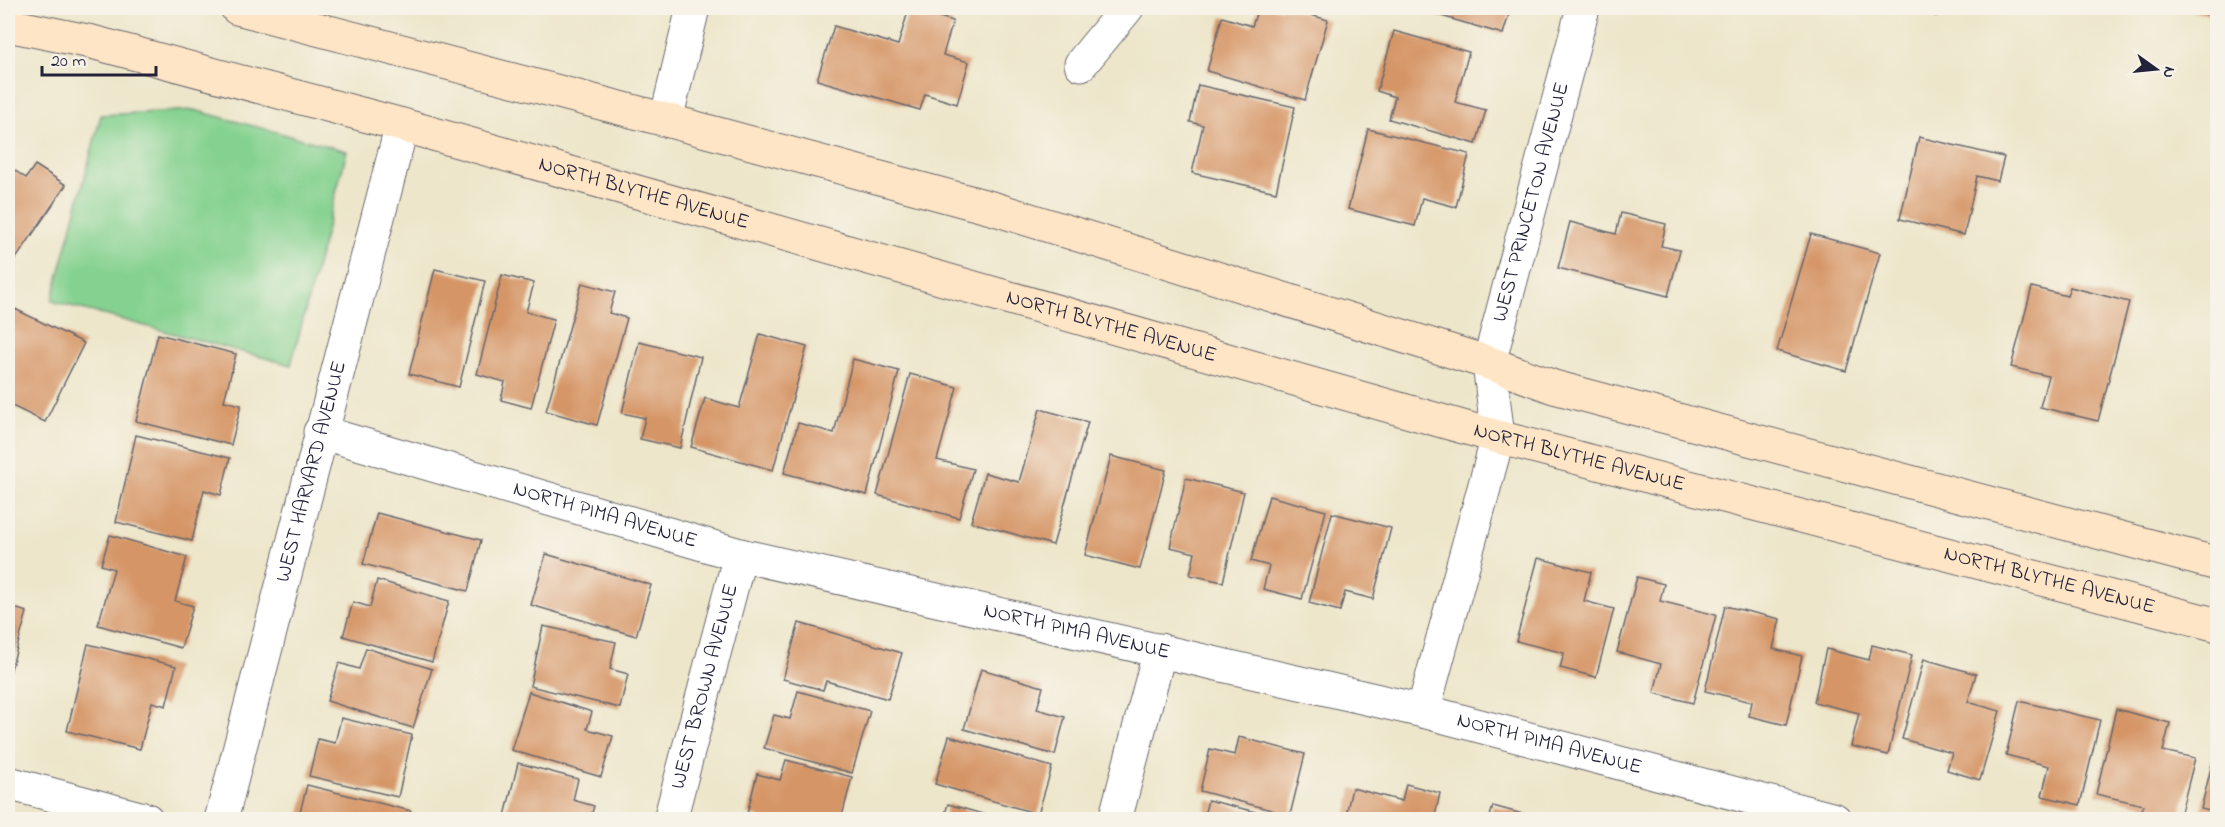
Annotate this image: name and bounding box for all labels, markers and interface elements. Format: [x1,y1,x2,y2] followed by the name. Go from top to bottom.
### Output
[42,39,156,77] scale bar
[2126,39,2186,99] north arrow
[51,49,86,75] text: 20 m
[2156,64,2182,81] text: N
[1486,79,1578,325] street label: WEST PRINCETON AVENUE
[535,150,752,238] street label: NORTH BLYTHE AVENUE
[1003,283,1220,371] street label: NORTH BLYTHE AVENUE
[269,358,355,585] street label: WEST HARVARD AVENUE
[1470,416,1688,500] street label: NORTH BLYTHE AVENUE
[509,474,701,557] street label: NORTH PIMA AVENUE
[1940,539,2158,623] street label: NORTH BLYTHE AVENUE
[664,581,747,792] street label: WEST BROWN AVENUE
[981,596,1173,668] street label: NORTH PIMA AVENUE
[1454,706,1645,783] street label: NORTH PIMA AVENUE

